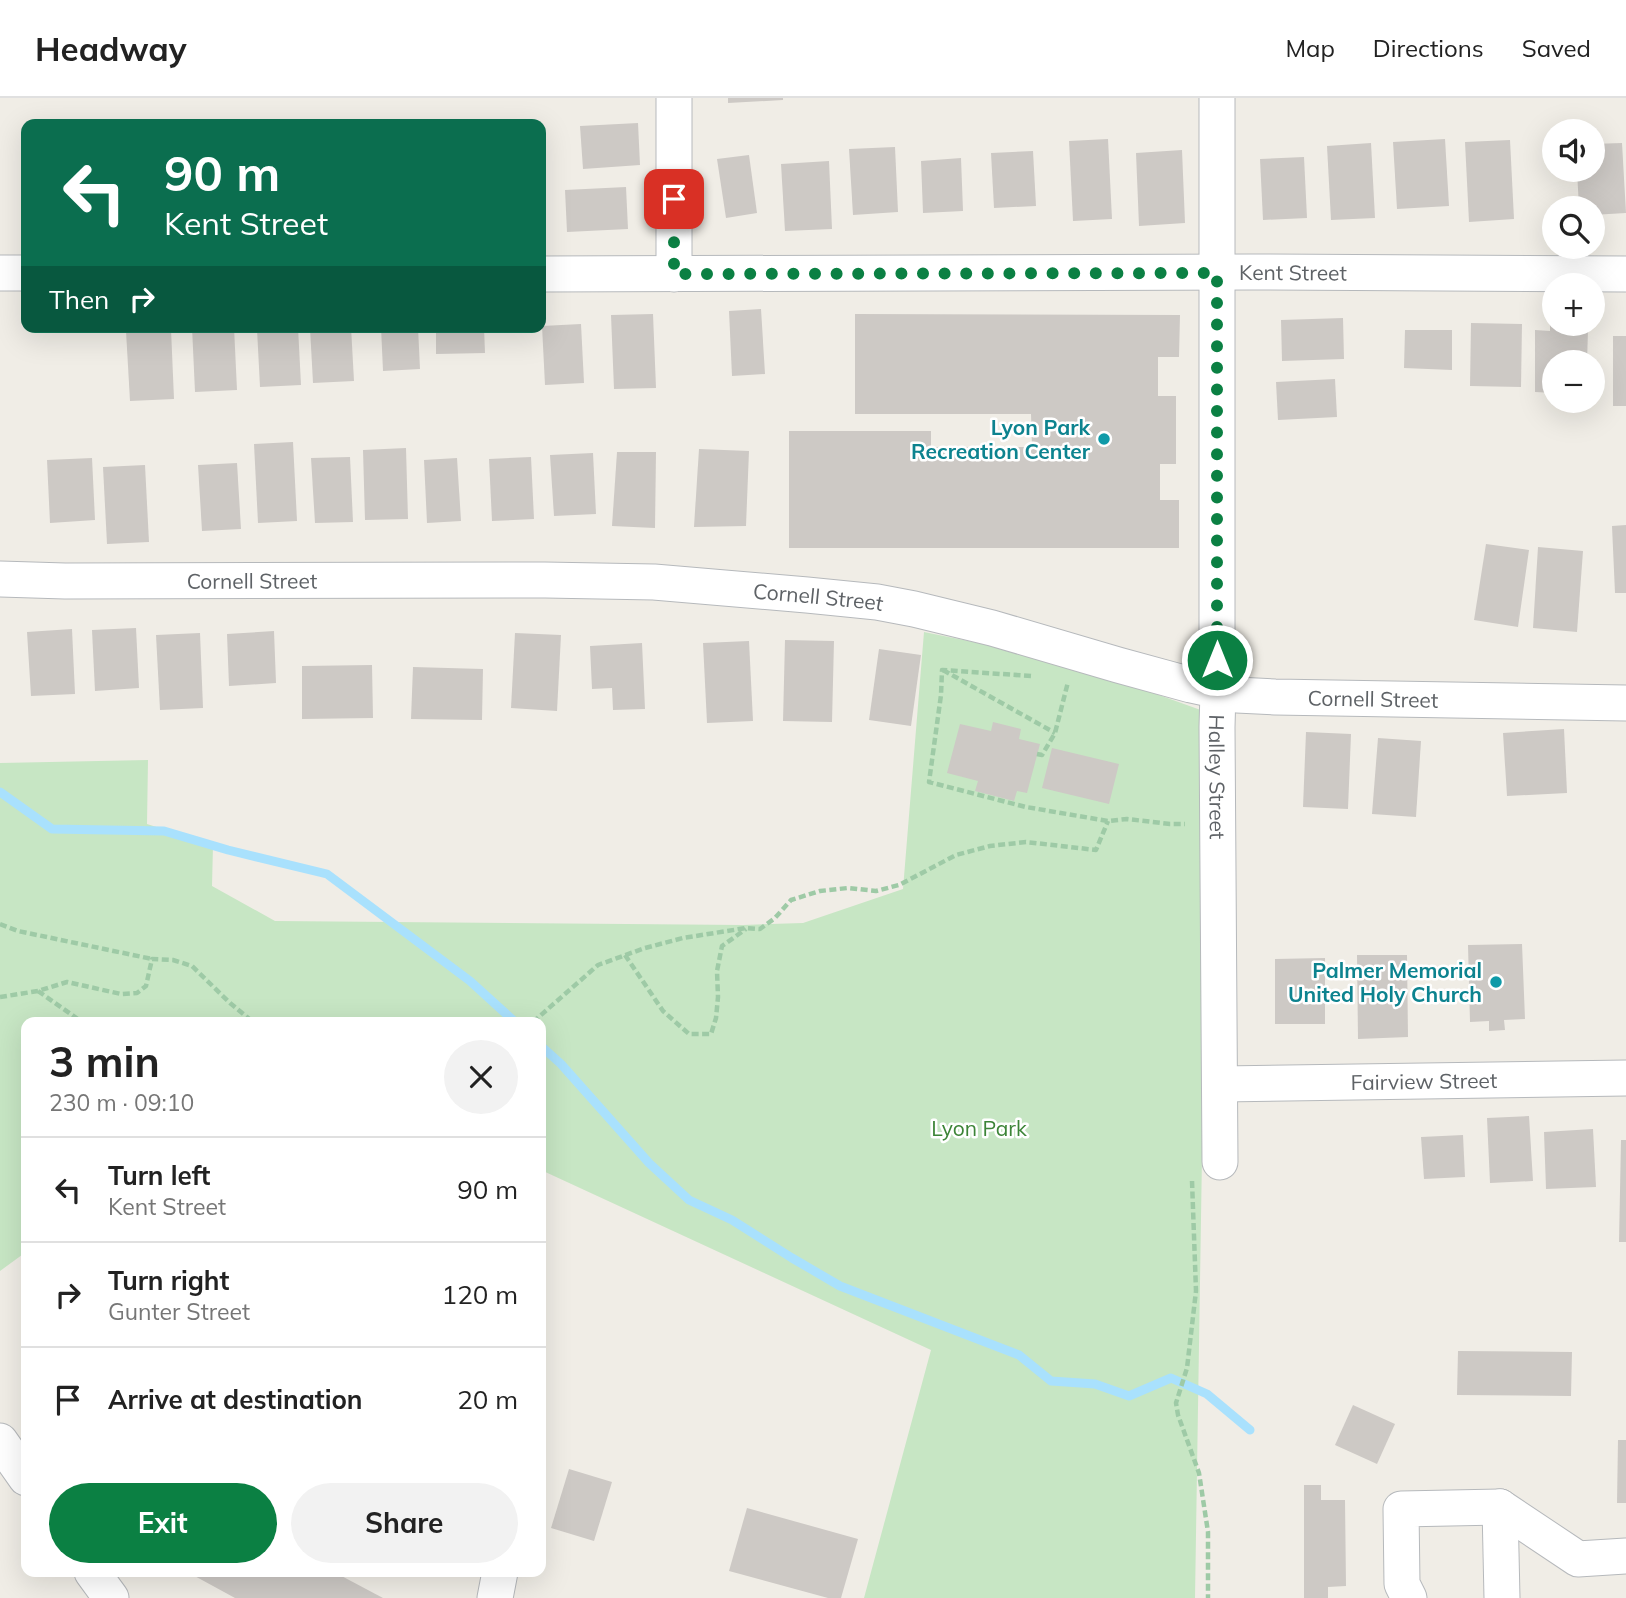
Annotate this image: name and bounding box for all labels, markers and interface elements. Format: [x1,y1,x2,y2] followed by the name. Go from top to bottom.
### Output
[35,28,187,69] text: Headway
[1285,33,1335,63] text: Map
[1373,33,1484,63] text: Directions
[1522,33,1591,63] text: Saved
[1542,119,1605,413] map controls
[1542,119,1605,182] button: sound
[164,142,280,203] text: 90 m
[49,147,140,238] icon: left
[644,169,704,229] pin
[655,180,693,218] icon: arrive
[1542,196,1605,259] button: search
[164,203,328,243] text: Kent Street
[1239,259,1347,286] street label: Kent Street
[1542,273,1605,336] button: +
[123,280,161,318] icon: right
[49,283,109,316] text: Then
[1542,350,1605,413] button: −
[911,414,1091,464] place label: Lyon Park Recreation Center
[1096,431,1112,447] marker: Lyon Park Recreation Center
[187,567,317,594] street label: Cornell Street
[752,577,886,616] street label: Cornell Street
[1180,623,1254,697] position arrow
[1307,685,1438,713] street label: Cornell Street
[1204,714,1231,839] street label: Halley Street
[1288,957,1482,1007] place label: Palmer Memorial United Holy Church
[1488,974,1504,990] marker: Palmer Memorial United Holy Church
[49,1035,160,1088] text: 3 min
[444,1040,518,1114] button: close
[1351,1067,1497,1095] street label: Fairview Street
[49,1088,194,1117] text: 230 m · 09:10
[931,1115,1027,1141] park label: Lyon Park
[108,1159,210,1192] text: Turn left
[49,1171,87,1209] icon: left
[457,1173,518,1206] text: 90 m
[108,1192,226,1221] text: Kent Street
[108,1264,229,1297] text: Turn right
[49,1276,87,1314] icon: right
[442,1278,518,1311] text: 120 m
[108,1297,250,1326] text: Gunter Street
[49,1381,87,1419] icon: arrive
[108,1383,363,1416] text: Arrive at destination
[457,1383,518,1416] text: 20 m
[49,1483,277,1563] button: Exit
[291,1483,518,1563] button: Share

